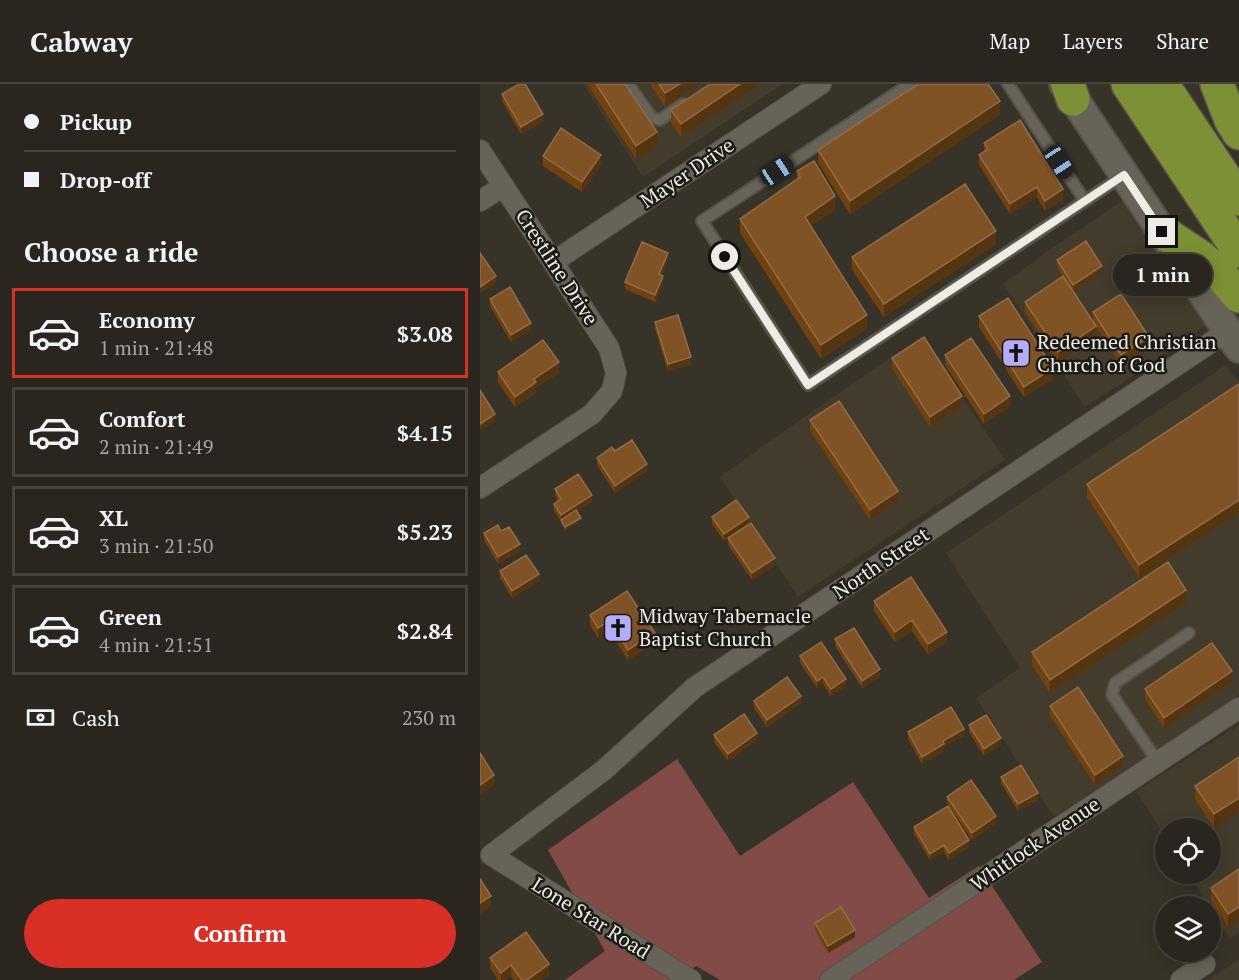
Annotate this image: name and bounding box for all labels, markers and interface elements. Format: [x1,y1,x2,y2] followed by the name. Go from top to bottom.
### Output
[30,23,132,60] text: Cabway
[989,27,1030,55] text: Map
[1063,27,1123,55] text: Layers
[1156,27,1209,55] text: Share
[60,107,132,136] text: Pickup
[635,131,739,214] street label: Mayer Drive
[1042,142,1076,182] car
[757,154,797,188] car
[60,165,151,194] text: Drop-off
[510,203,605,330] street label: Crestline Drive
[1148,218,1175,245] route end
[24,234,199,270] text: Choose a ride
[711,243,738,270] route start
[1112,253,1212,295] callout: 1 min
[1135,261,1190,288] text: 1 min
[99,305,195,334] text: Economy
[27,306,81,360] icon: car
[397,319,453,348] text: $3.08
[1037,328,1216,378] place label: Redeemed Christian Church of God
[99,334,213,361] text: 1 min · 21:48
[1000,337,1032,369] church icon: Redeemed Christian Church of God
[99,404,185,433] text: Comfort
[27,405,81,459] icon: car
[397,418,453,447] text: $4.15
[99,433,213,460] text: 2 min · 21:49
[99,503,128,532] text: XL
[27,504,81,558] icon: car
[397,517,453,546] text: $5.23
[827,520,935,605] street label: North Street
[99,532,213,559] text: 3 min · 21:50
[99,602,162,631] text: Green
[639,602,811,652] place label: Midway Tabernacle Baptist Church
[27,603,81,657] icon: car
[602,612,634,644] church icon: Midway Tabernacle Baptist Church
[397,616,453,645] text: $2.84
[99,631,213,658] text: 4 min · 21:51
[24,701,57,734] icon: cash
[72,703,120,732] text: Cash
[402,704,456,731] text: 230 m
[965,790,1105,897] street label: Whitlock Avenue
[1155,818,1221,962] map controls
[1155,818,1221,884] button: locate
[527,871,655,965] street label: Lone Star Road
[1155,896,1221,962] button: layers
[24,899,456,968] button: Confirm

